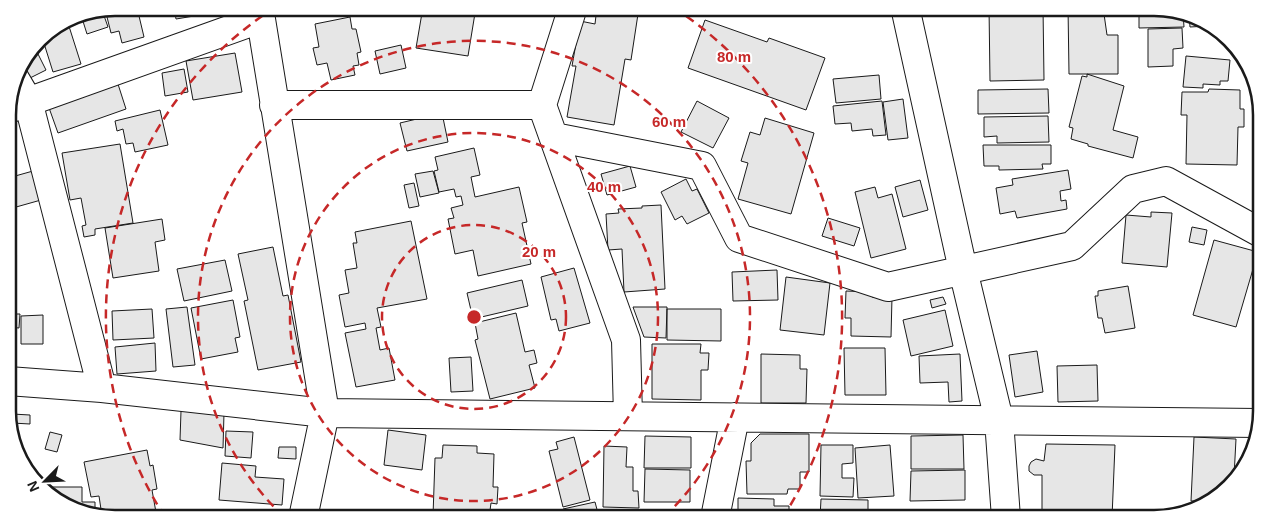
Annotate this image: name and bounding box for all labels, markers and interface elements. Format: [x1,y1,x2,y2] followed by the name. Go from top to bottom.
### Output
[717,48,751,65] text: 80 m
[652,113,686,130] text: 60 m
[587,178,621,195] text: 40 m
[522,243,556,260] text: 20 m
[465,308,483,326] centre of rings
[20,456,70,506] north arrow
[24,478,42,494] text: N

